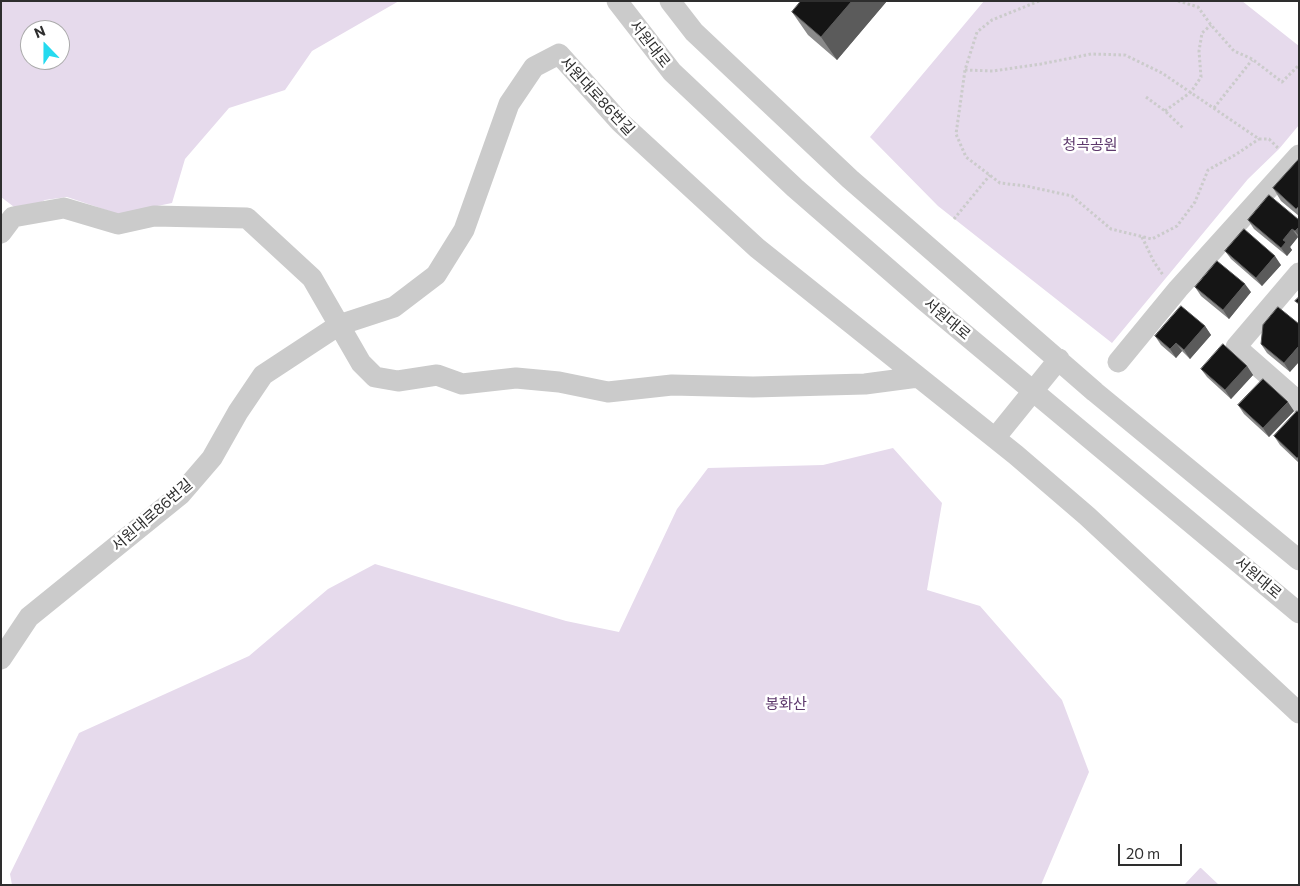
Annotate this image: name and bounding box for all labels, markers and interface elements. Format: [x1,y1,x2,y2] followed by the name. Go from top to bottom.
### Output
[626,17,674,71] street label: 서원대로
[20,20,70,70] north arrow
[32,22,48,41] text: N
[556,53,638,139] street label: 서원대로86번길
[1062,136,1118,154] park label: 청곡공원
[920,294,974,344] street label: 서원대로
[108,475,196,555] street label: 서원대로86번길
[1231,553,1285,603] street label: 서원대로
[765,695,807,713] park label: 봉화산
[1120,834,1184,866] scale bar
[1126,844,1160,862] text: 20 m

